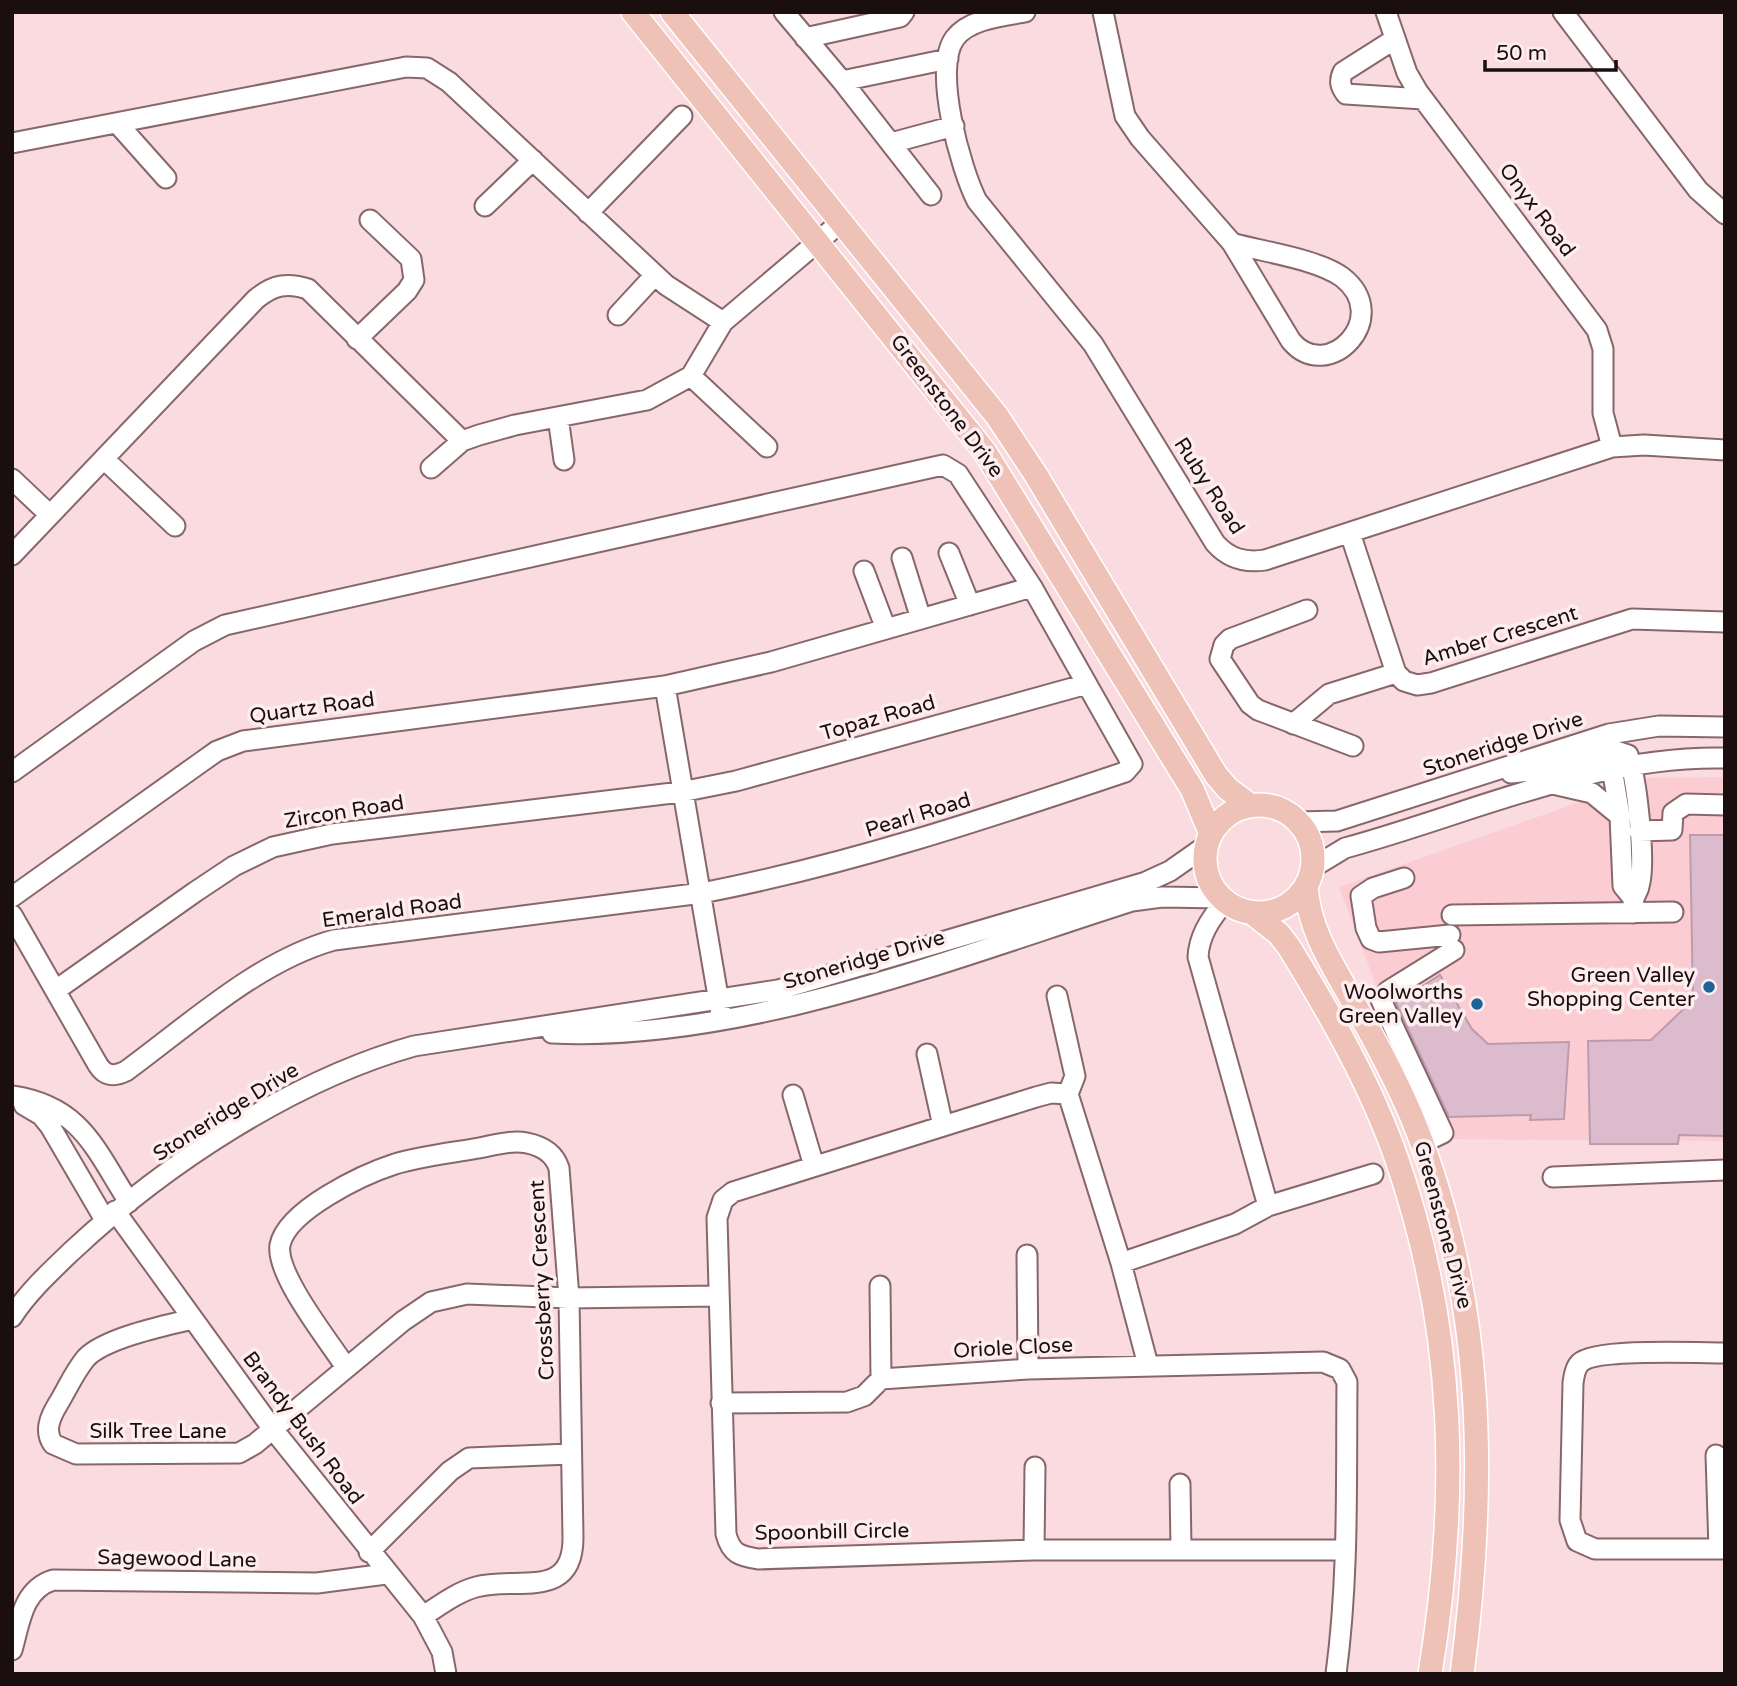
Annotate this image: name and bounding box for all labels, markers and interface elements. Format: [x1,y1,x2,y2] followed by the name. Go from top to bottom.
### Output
[1485,28,1616,72] scale bar
[1496,41,1547,66] text: 50 m
[1494,158,1580,262] street label: Onyx Road
[885,330,1009,483] street label: Greenstone Drive
[1168,433,1250,539] street label: Ruby Road
[1419,600,1581,672] street label: Amber Crescent
[248,687,376,729] street label: Quartz Road
[818,690,938,746] street label: Topaz Road
[1420,706,1586,782] street label: Stoneridge Drive
[862,787,974,843] street label: Pearl Road
[282,790,406,834] street label: Zircon Road
[320,889,464,933] street label: Emerald Road
[780,925,948,995] street label: Stoneridge Drive
[1527,963,1695,1012] place label: Green Valley Shopping Center
[1701,979,1717,995] marker: Green Valley Shopping Center
[1339,980,1463,1029] place label: Woolworths Green Valley
[1469,996,1485,1012] marker: Woolworths Green Valley
[149,1057,303,1167] street label: Stoneridge Drive
[1409,1138,1477,1312] street label: Greenstone Drive
[524,1179,560,1381] street label: Crossberry Crescent
[952,1332,1074,1364] street label: Oriole Close
[237,1346,369,1510] street label: Brandy Bush Road
[89,1419,227,1444] street label: Silk Tree Lane
[754,1518,910,1546] street label: Spoonbill Circle
[97,1545,257,1573] street label: Sagewood Lane

